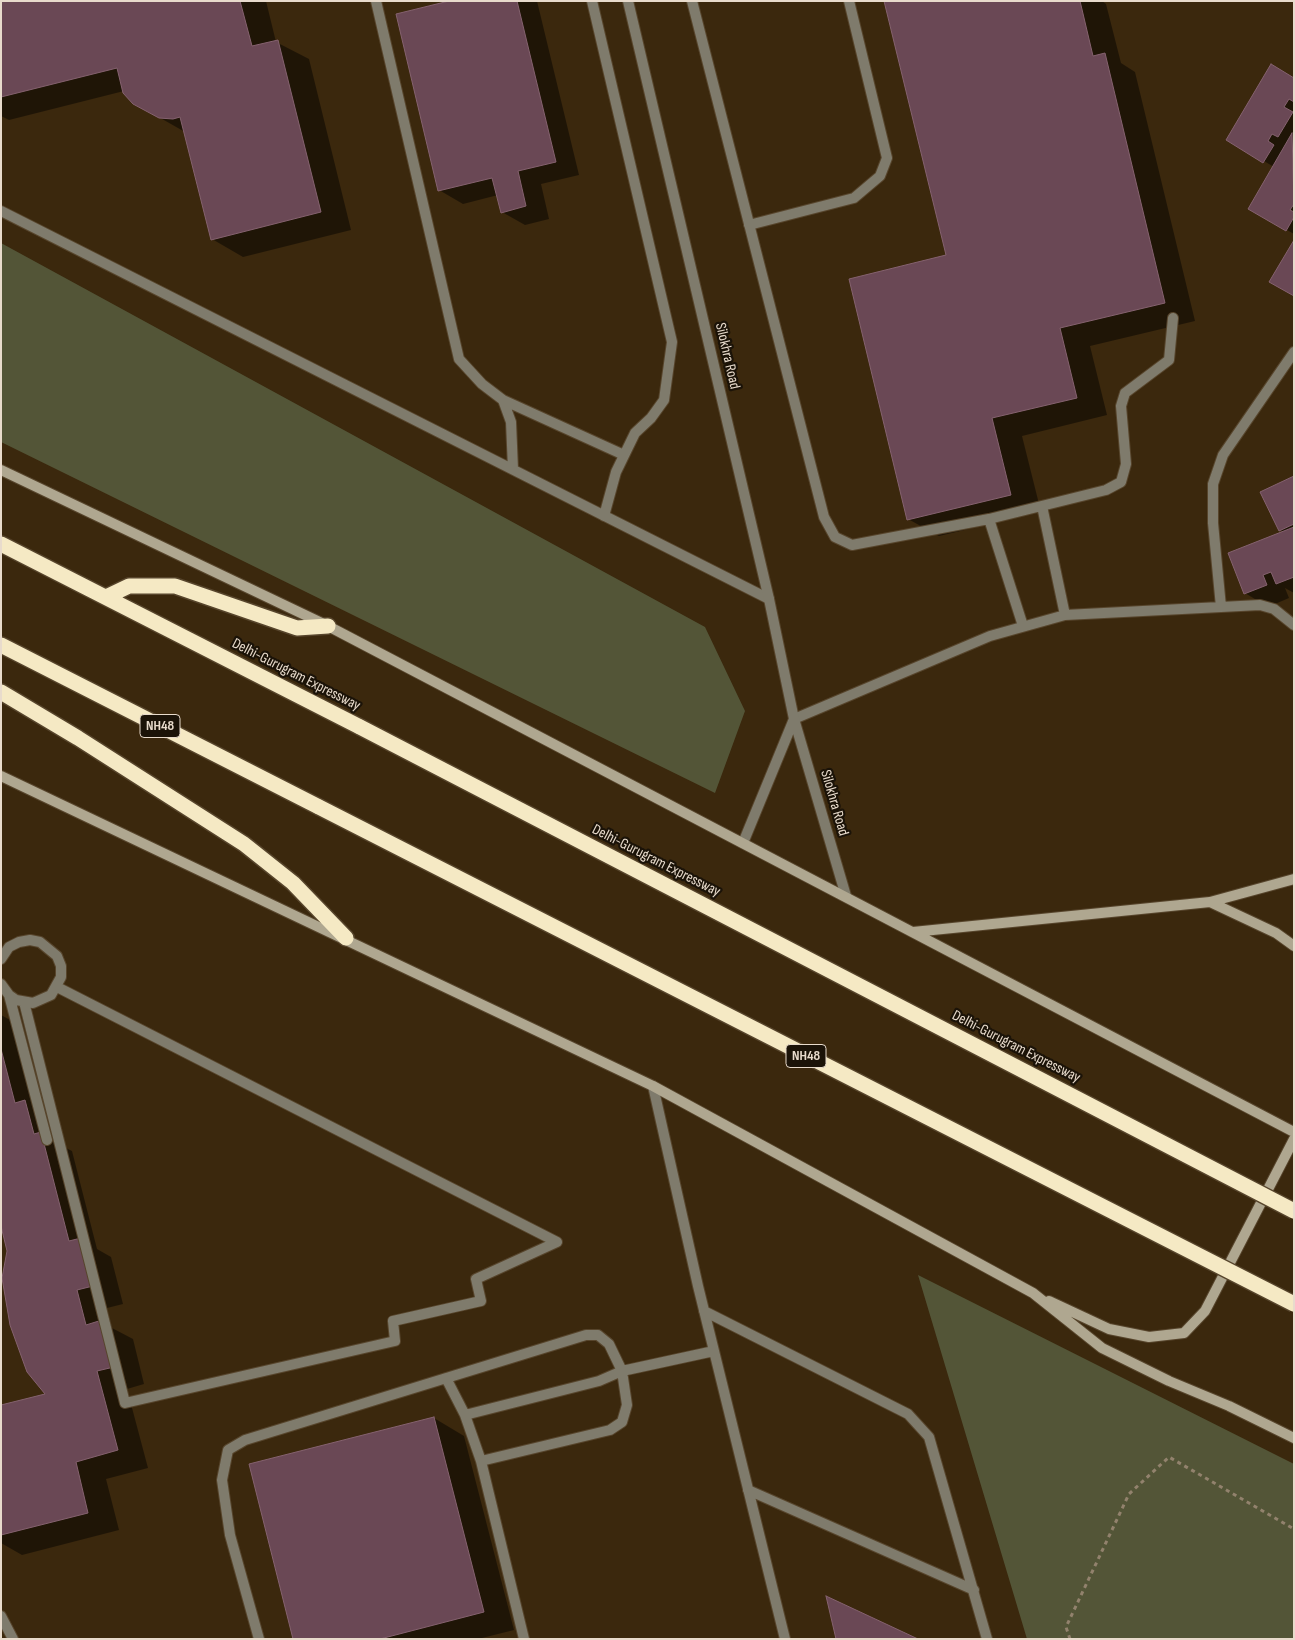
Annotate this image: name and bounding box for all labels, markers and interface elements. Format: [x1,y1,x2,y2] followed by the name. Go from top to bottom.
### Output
[711,321,743,391] street label: Silokhra Road
[229,635,363,715] street label: Delhi-Gurugram Expressway
[140,714,180,738] road number: NH48
[816,768,852,838] street label: Silokhra Road
[589,821,723,901] street label: Delhi-Gurugram Expressway
[949,1007,1083,1087] street label: Delhi-Gurugram Expressway
[786,1044,826,1068] road number: NH48

